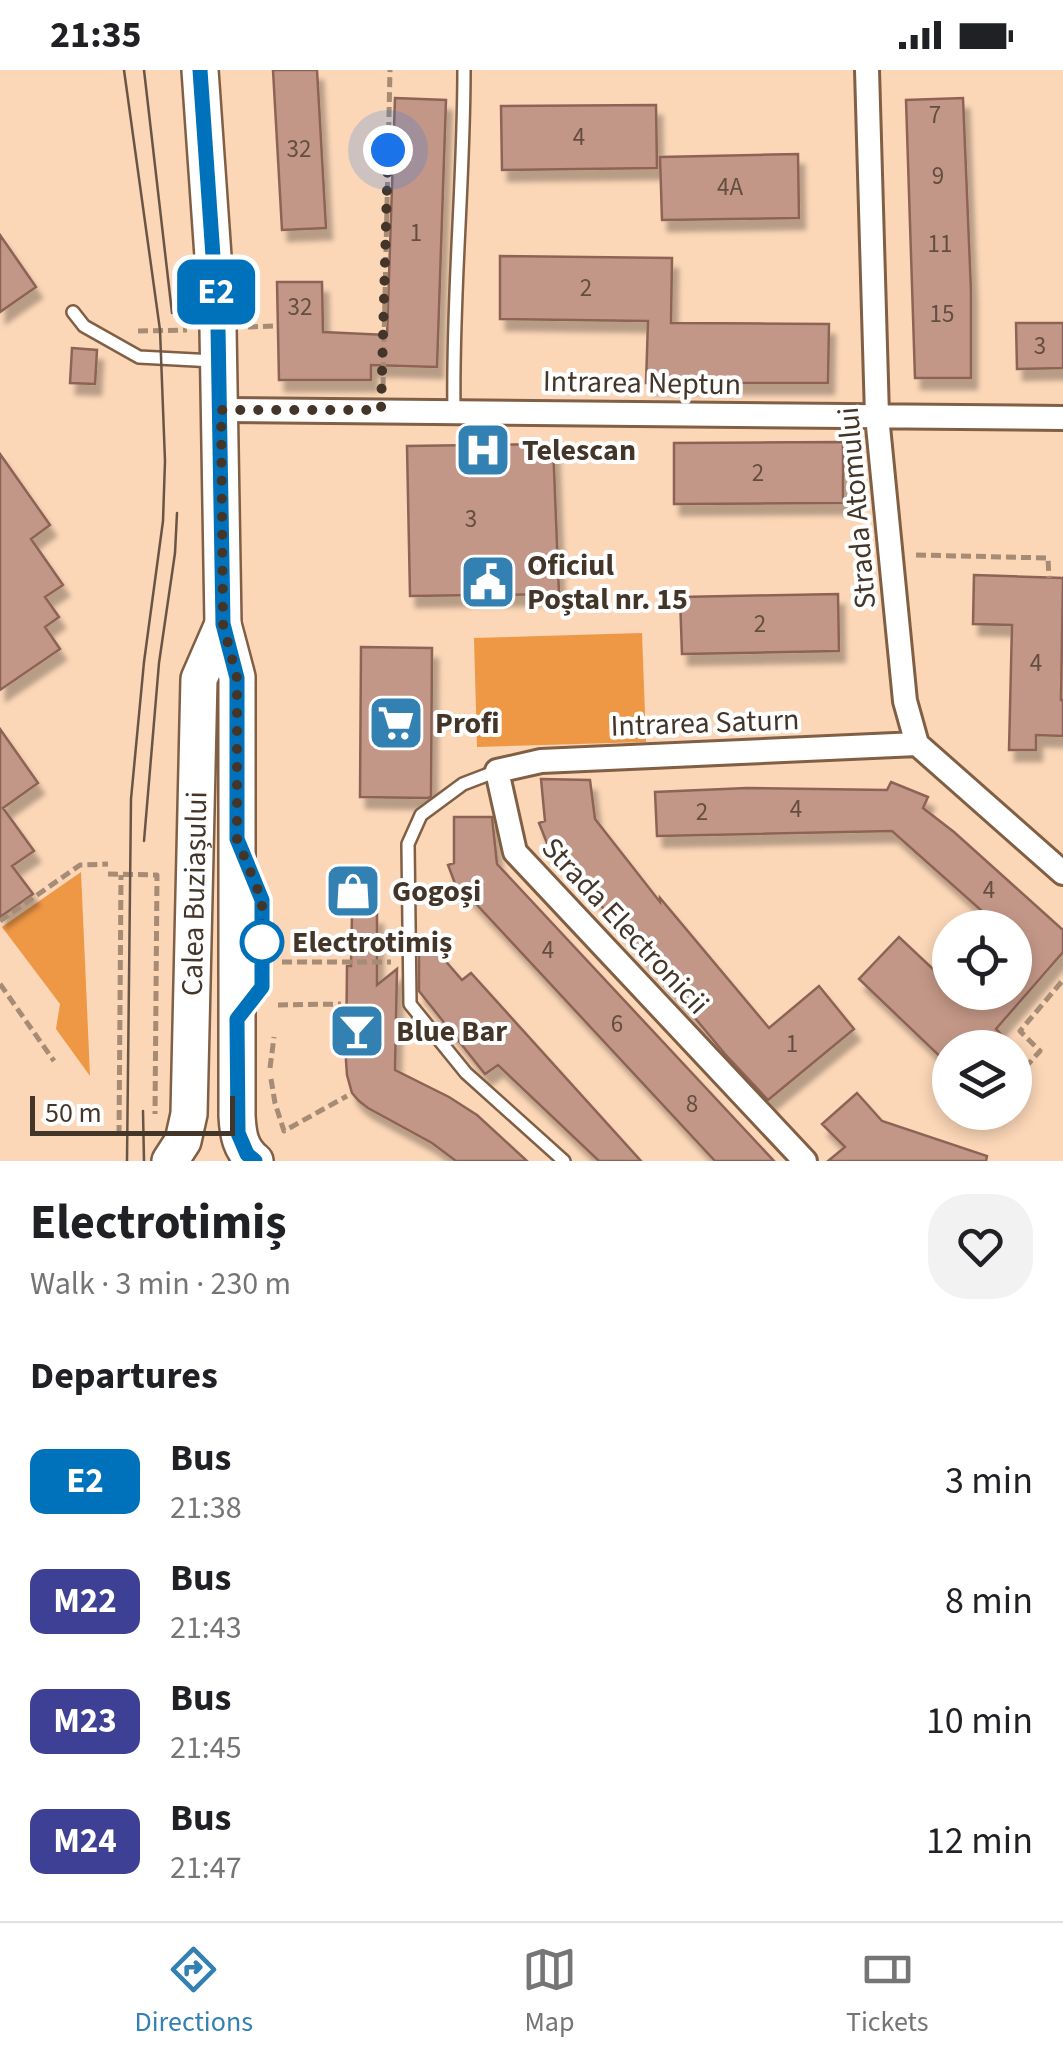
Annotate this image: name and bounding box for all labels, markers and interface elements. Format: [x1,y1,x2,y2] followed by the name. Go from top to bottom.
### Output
[50,8,142,62] text: 21:35
[929,97,941,133] house number: 7
[573,119,585,155] house number: 4
[363,125,413,175] your location
[287,131,311,167] house number: 32
[932,158,944,194] house number: 9
[717,169,743,205] house number: 4A
[410,215,422,251] house number: 1
[928,226,952,262] house number: 11
[171,260,261,324] line badge: E2
[197,267,235,317] text: E2
[580,270,592,306] house number: 2
[288,289,312,325] house number: 32
[930,296,954,332] house number: 15
[1034,328,1046,364] house number: 3
[543,360,741,406] street label: Intrarea Neptun
[827,405,887,611] street label: Strada Atomului
[453,420,513,480] hospital icon: Telescan
[522,429,636,472] place label: Telescan
[752,455,764,491] house number: 2
[465,501,477,537] house number: 3
[527,544,688,621] place label: Oficiul Poștal nr. 15
[458,552,518,612] public building icon: Oficiul Poștal nr. 15
[754,606,766,642] house number: 2
[1030,645,1042,681] house number: 4
[366,693,426,753] supermarket icon: Profi
[610,698,800,748] street label: Intrarea Saturn
[435,702,500,745] place label: Profi
[170,791,218,997] street label: Calea Buziașului
[790,791,802,827] house number: 4
[696,794,708,830] house number: 2
[531,828,719,1024] street label: Strada Electronicii
[323,861,383,921] shop icon: Gogoși
[392,870,481,913] place label: Gogoși
[983,872,995,908] house number: 4
[932,910,1032,1130] map controls
[932,910,1032,1010] button: locate
[241,921,283,963] marker: Electrotimiș
[292,921,452,964] place label: Electrotimiș
[542,932,554,968] house number: 4
[327,1001,387,1061] bar icon: Blue Bar
[611,1006,623,1042] house number: 6
[396,1010,507,1053] place label: Blue Bar
[786,1026,798,1062] house number: 1
[932,1030,1032,1130] button: layers
[686,1086,698,1122] house number: 8
[30,1091,235,1136] scale bar
[45,1093,102,1133] text: 50 m
[30,1189,287,1257] text: Electrotimiș
[928,1194,1033,1299] button: heart
[30,1261,291,1307] text: Walk · 3 min · 230 m
[30,1349,218,1403] text: Departures
[170,1431,231,1485] text: Bus
[945,1454,1033,1508] text: 3 min
[66,1456,104,1506] text: E2
[170,1485,242,1531] text: 21:38
[170,1551,231,1605] text: Bus
[945,1574,1033,1628] text: 8 min
[53,1576,117,1626] text: M22
[170,1605,242,1651] text: 21:43
[170,1671,231,1725] text: Bus
[926,1694,1033,1748] text: 10 min
[53,1696,117,1746] text: M23
[170,1725,242,1771] text: 21:45
[170,1791,231,1845] text: Bus
[926,1814,1033,1868] text: 12 min
[53,1816,117,1866] text: M24
[170,1845,242,1891] text: 21:47
[134,1942,253,2042] tab: Directions
[522,1942,577,2042] tab: Map
[846,1942,929,2042] tab: Tickets

